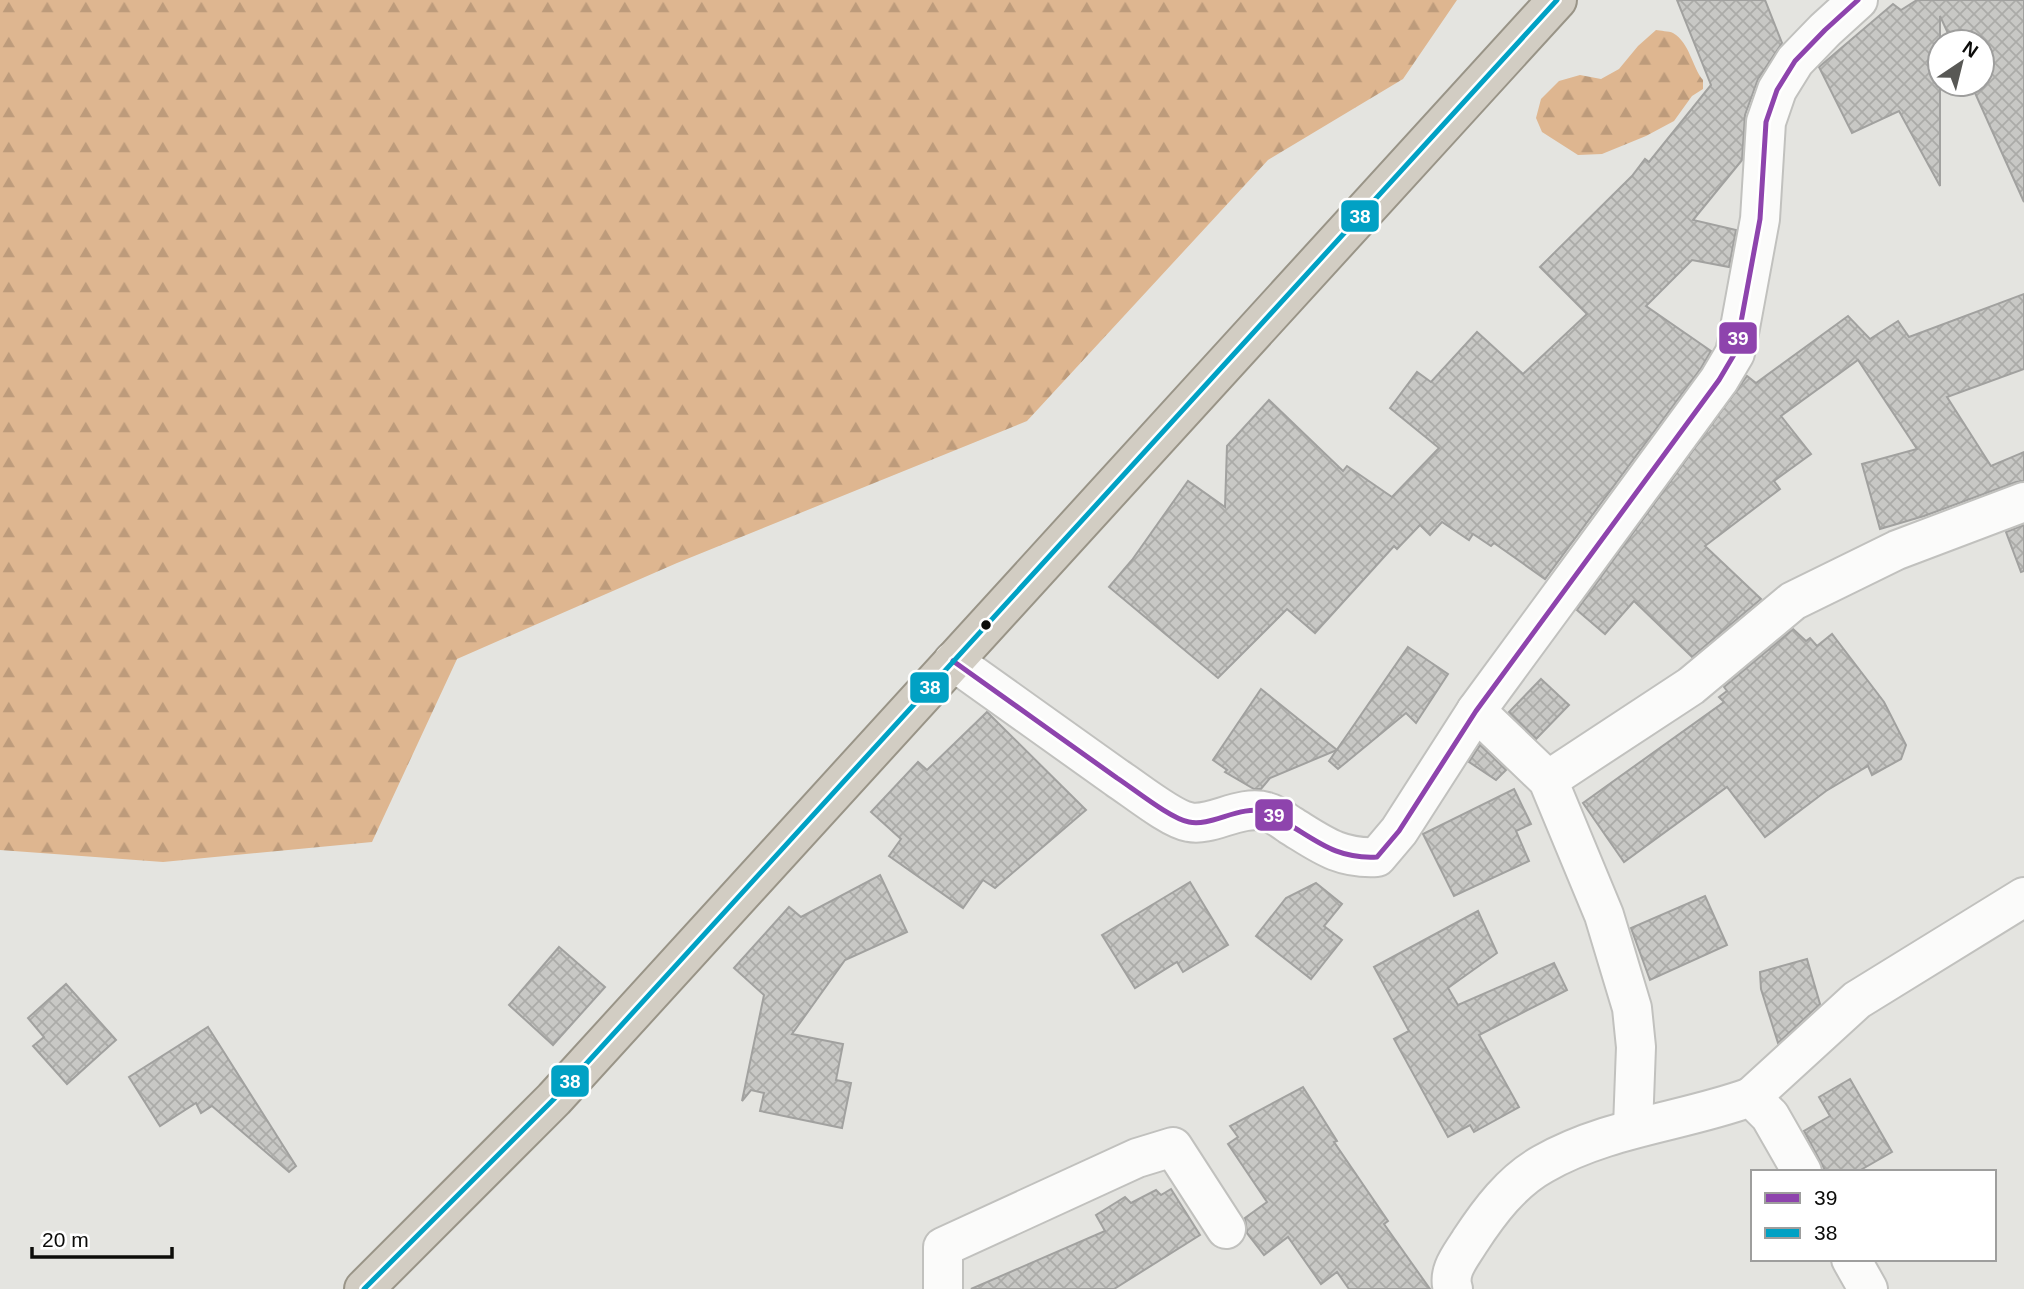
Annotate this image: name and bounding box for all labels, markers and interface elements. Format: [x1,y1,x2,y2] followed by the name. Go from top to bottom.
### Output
[1926,28,1996,98] north arrow
[1959,37,1982,62] text: N
[1340,199,1380,233] line badge: 38
[1349,206,1371,227] text: 38
[1718,321,1758,355] line badge: 39
[1727,328,1749,349] text: 39
[979,618,993,632] unlabelled marker
[909,671,950,704] line badge: 38
[919,677,941,698] text: 38
[1254,798,1294,832] line badge: 39
[1263,805,1285,826] text: 39
[550,1064,590,1098] line badge: 38
[559,1071,581,1092] text: 38
[1751,1170,1996,1261] legend
[1814,1186,1837,1209] text: 39
[32,1216,172,1260] scale bar
[1814,1221,1837,1244] text: 38
[42,1228,89,1251] text: 20 m

